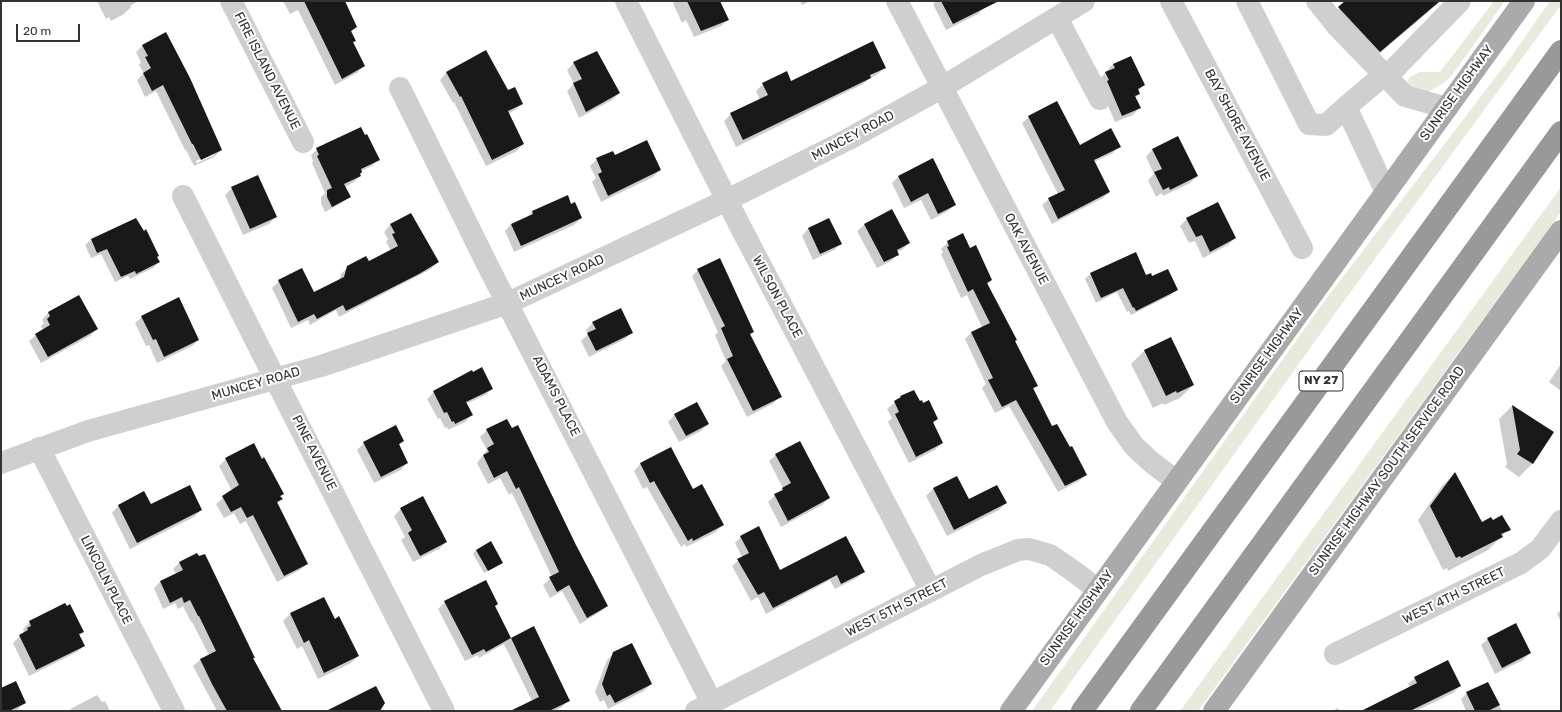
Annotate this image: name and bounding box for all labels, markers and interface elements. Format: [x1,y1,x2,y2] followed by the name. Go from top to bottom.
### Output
[231,10,303,132] street label: FIRE ISLAND AVENUE
[18,16,82,42] scale bar
[23,24,51,38] text: 20 m
[1417,42,1497,144] street label: SUNRISE HIGHWAY
[1201,67,1273,183] street label: BAY SHORE AVENUE
[809,108,897,164] street label: MUNCEY ROAD
[1001,211,1051,287] street label: OAK AVENUE
[517,252,607,304] street label: MUNCEY ROAD
[749,253,805,341] street label: WILSON PLACE
[1227,305,1307,407] street label: SUNRISE HIGHWAY
[529,353,583,439] street label: ADAMS PLACE
[1306,363,1468,579] street label: SUNRISE HIGHWAY SOUTH SERVICE ROAD
[210,364,302,404] street label: MUNCEY ROAD
[1299,371,1343,391] road number: NY 27
[288,413,340,493] street label: PINE AVENUE
[77,533,135,627] street label: LINCOLN PLACE
[1400,564,1508,628] street label: WEST 4TH STREET
[1037,567,1117,669] street label: SUNRISE HIGHWAY
[844,576,950,640] street label: WEST 5TH STREET

